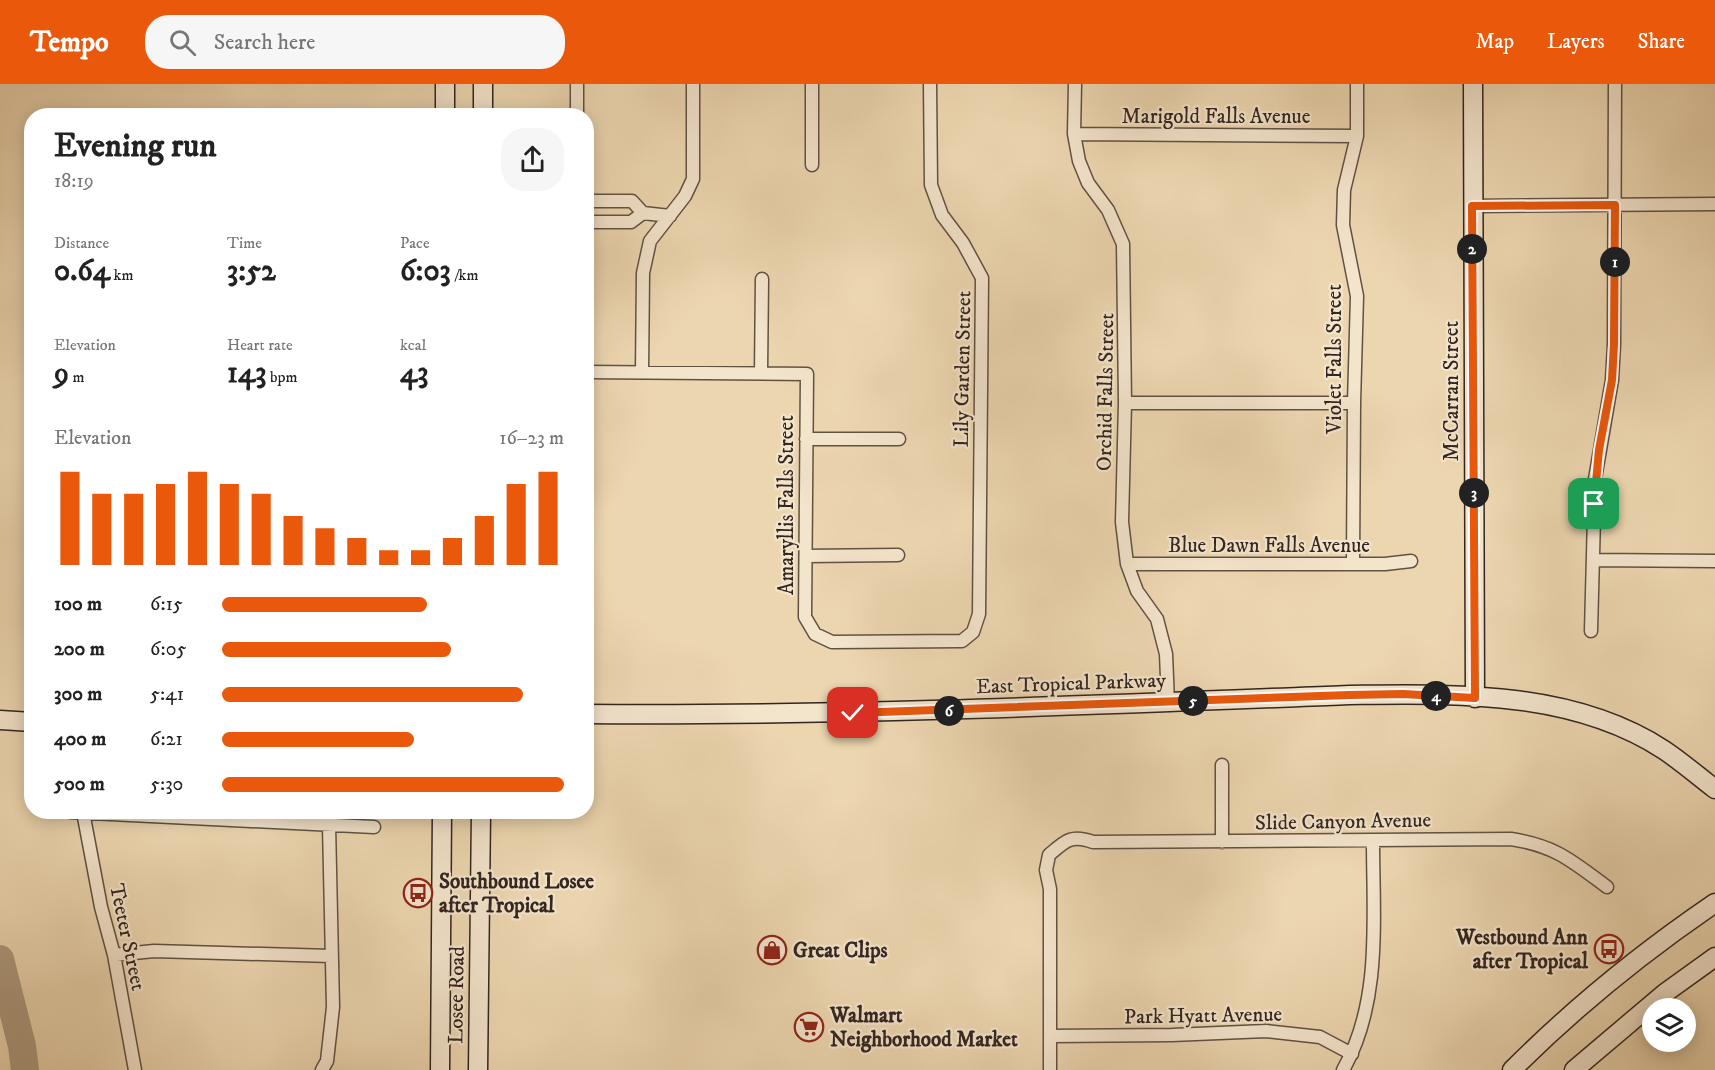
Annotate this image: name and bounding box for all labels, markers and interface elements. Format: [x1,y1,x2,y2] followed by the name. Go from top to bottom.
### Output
[145,15,565,69] search box
[30,25,109,60] text: Tempo
[166,26,199,59] icon: search
[214,29,315,56] text: Search here
[1475,29,1514,55] text: Map
[1547,29,1605,55] text: Layers
[1638,29,1685,55] text: Share
[1122,104,1311,130] street label: Marigold Falls Avenue
[54,126,216,167] text: Evening run
[501,128,564,191] button: share
[54,169,94,194] text: 18:19
[54,233,109,253] text: Distance
[227,233,262,253] text: Time
[400,233,430,253] text: Pace
[1457,234,1487,264] pin: 2
[1468,239,1476,259] text: 2
[1600,247,1630,277] pin: 1
[1612,252,1618,272] text: 1
[54,253,110,290] text: 0.64
[227,253,276,290] text: 3:52
[400,253,451,290] text: 6:03
[110,265,134,285] text: km
[451,265,479,285] text: /km
[1322,284,1348,435] street label: Violet Falls Street
[949,290,977,448] street label: Lily Garden Street
[1092,313,1120,471] street label: Orchid Falls Street
[1439,320,1465,461] street label: McCarran Street
[54,335,116,355] text: Elevation
[227,335,293,355] text: Heart rate
[400,335,426,355] text: kcal
[54,355,69,392] text: 9
[227,355,266,392] text: 143
[400,355,428,392] text: 43
[69,367,84,387] text: m
[266,367,297,387] text: bpm
[774,415,800,595] street label: Amaryllis Falls Street
[54,426,131,451] text: Elevation
[499,426,564,451] text: 16–23 m
[1459,478,1489,508] pin: 3
[1568,478,1619,529] pin
[1471,483,1477,503] text: 3
[1577,487,1610,520] icon: arrive
[1168,533,1370,559] street label: Blue Dawn Falls Avenue
[54,592,102,617] text: 100 m
[150,592,183,617] text: 6:15
[54,637,105,662] text: 200 m
[150,637,186,662] text: 6:05
[976,668,1167,700] street label: East Tropical Parkway
[1421,681,1451,711] pin: 4
[54,682,102,707] text: 300 m
[150,682,184,707] text: 5:41
[1178,686,1208,716] pin: 5
[1431,686,1441,706] text: 4
[827,687,878,738] pin
[1189,691,1197,711] text: 5
[836,696,869,729] icon: check
[934,696,964,726] pin: 6
[945,701,953,721] text: 6
[54,727,106,752] text: 400 m
[150,727,183,752] text: 6:21
[54,772,105,797] text: 500 m
[150,772,183,797] text: 5:30
[1255,807,1432,837] street label: Slide Canyon Avenue
[439,869,594,919] place label: Southbound Losee after Tropical
[402,877,434,909] bus stop icon: Southbound Losee after Tropical
[103,881,151,993] street label: Teeter Street
[1455,925,1589,975] place label: Westbound Ann after Tropical
[1593,933,1625,965] bus stop icon: Westbound Ann after Tropical
[756,934,788,966] shop icon: Great Clips
[793,938,888,964] place label: Great Clips
[443,945,471,1044] street label: Losee Road
[1642,998,1696,1052] map controls
[1642,998,1696,1052] button: layers
[1124,1002,1283,1030] street label: Park Hyatt Avenue
[829,1003,1018,1053] place label: Walmart Neighborhood Market
[793,1011,825,1043] supermarket icon: Walmart Neighborhood Market

